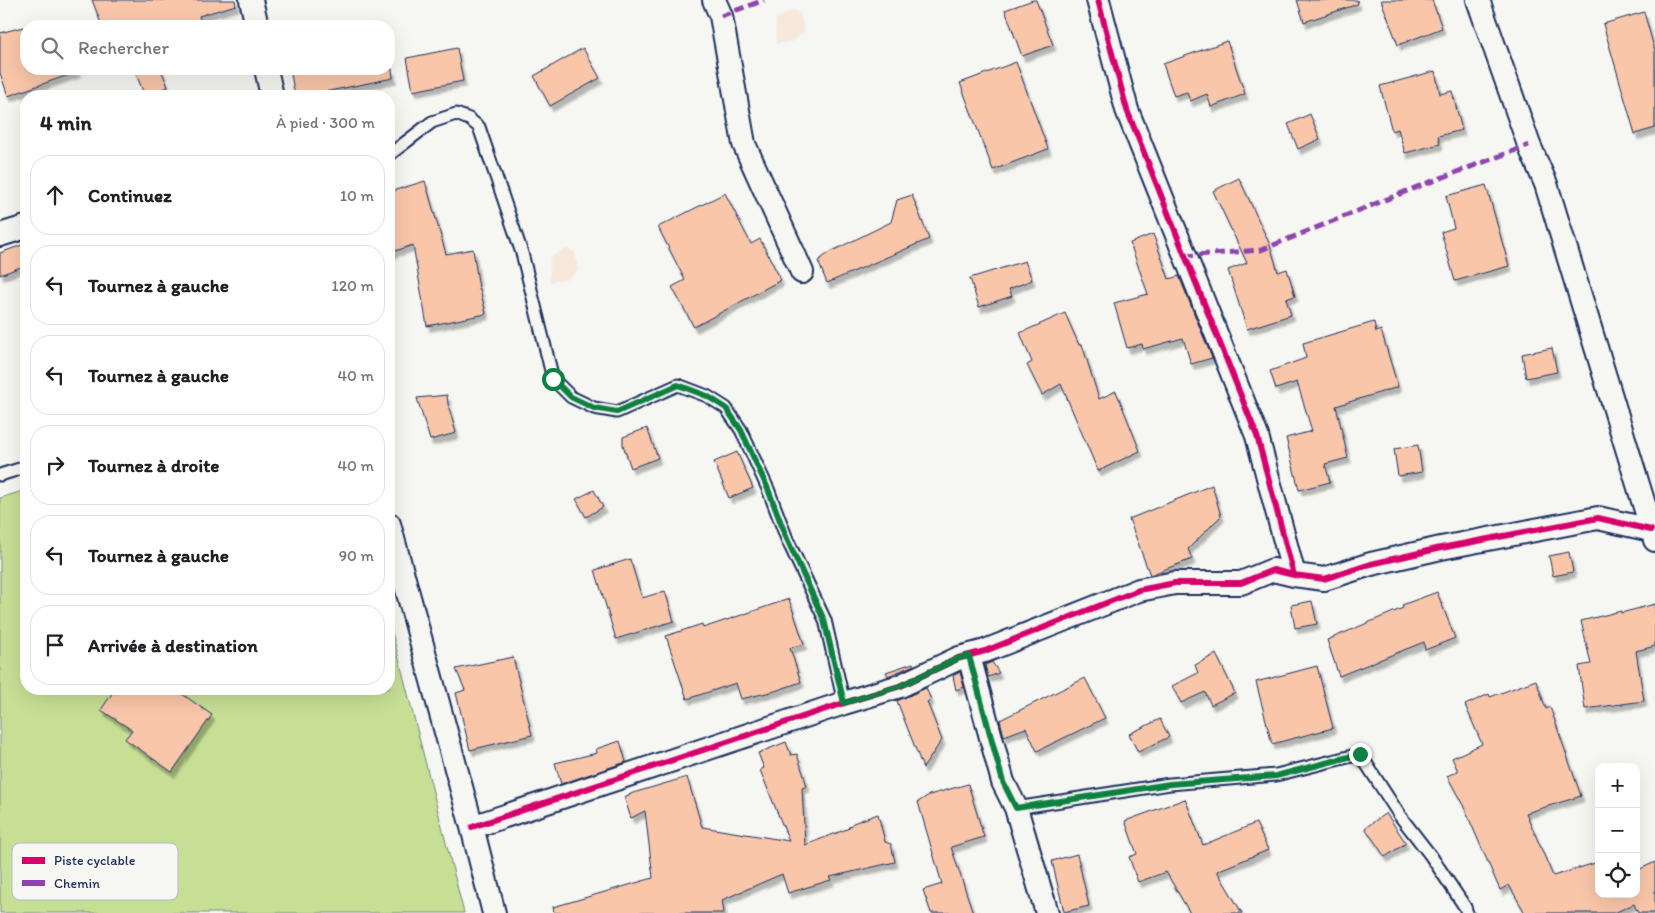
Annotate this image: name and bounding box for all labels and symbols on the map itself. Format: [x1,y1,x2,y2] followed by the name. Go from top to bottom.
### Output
[542,368,565,391] route start
[1349,743,1372,766] route end
[12,843,178,900] legend
[54,852,136,869] text: Piste cyclable
[54,875,100,892] text: Chemin

